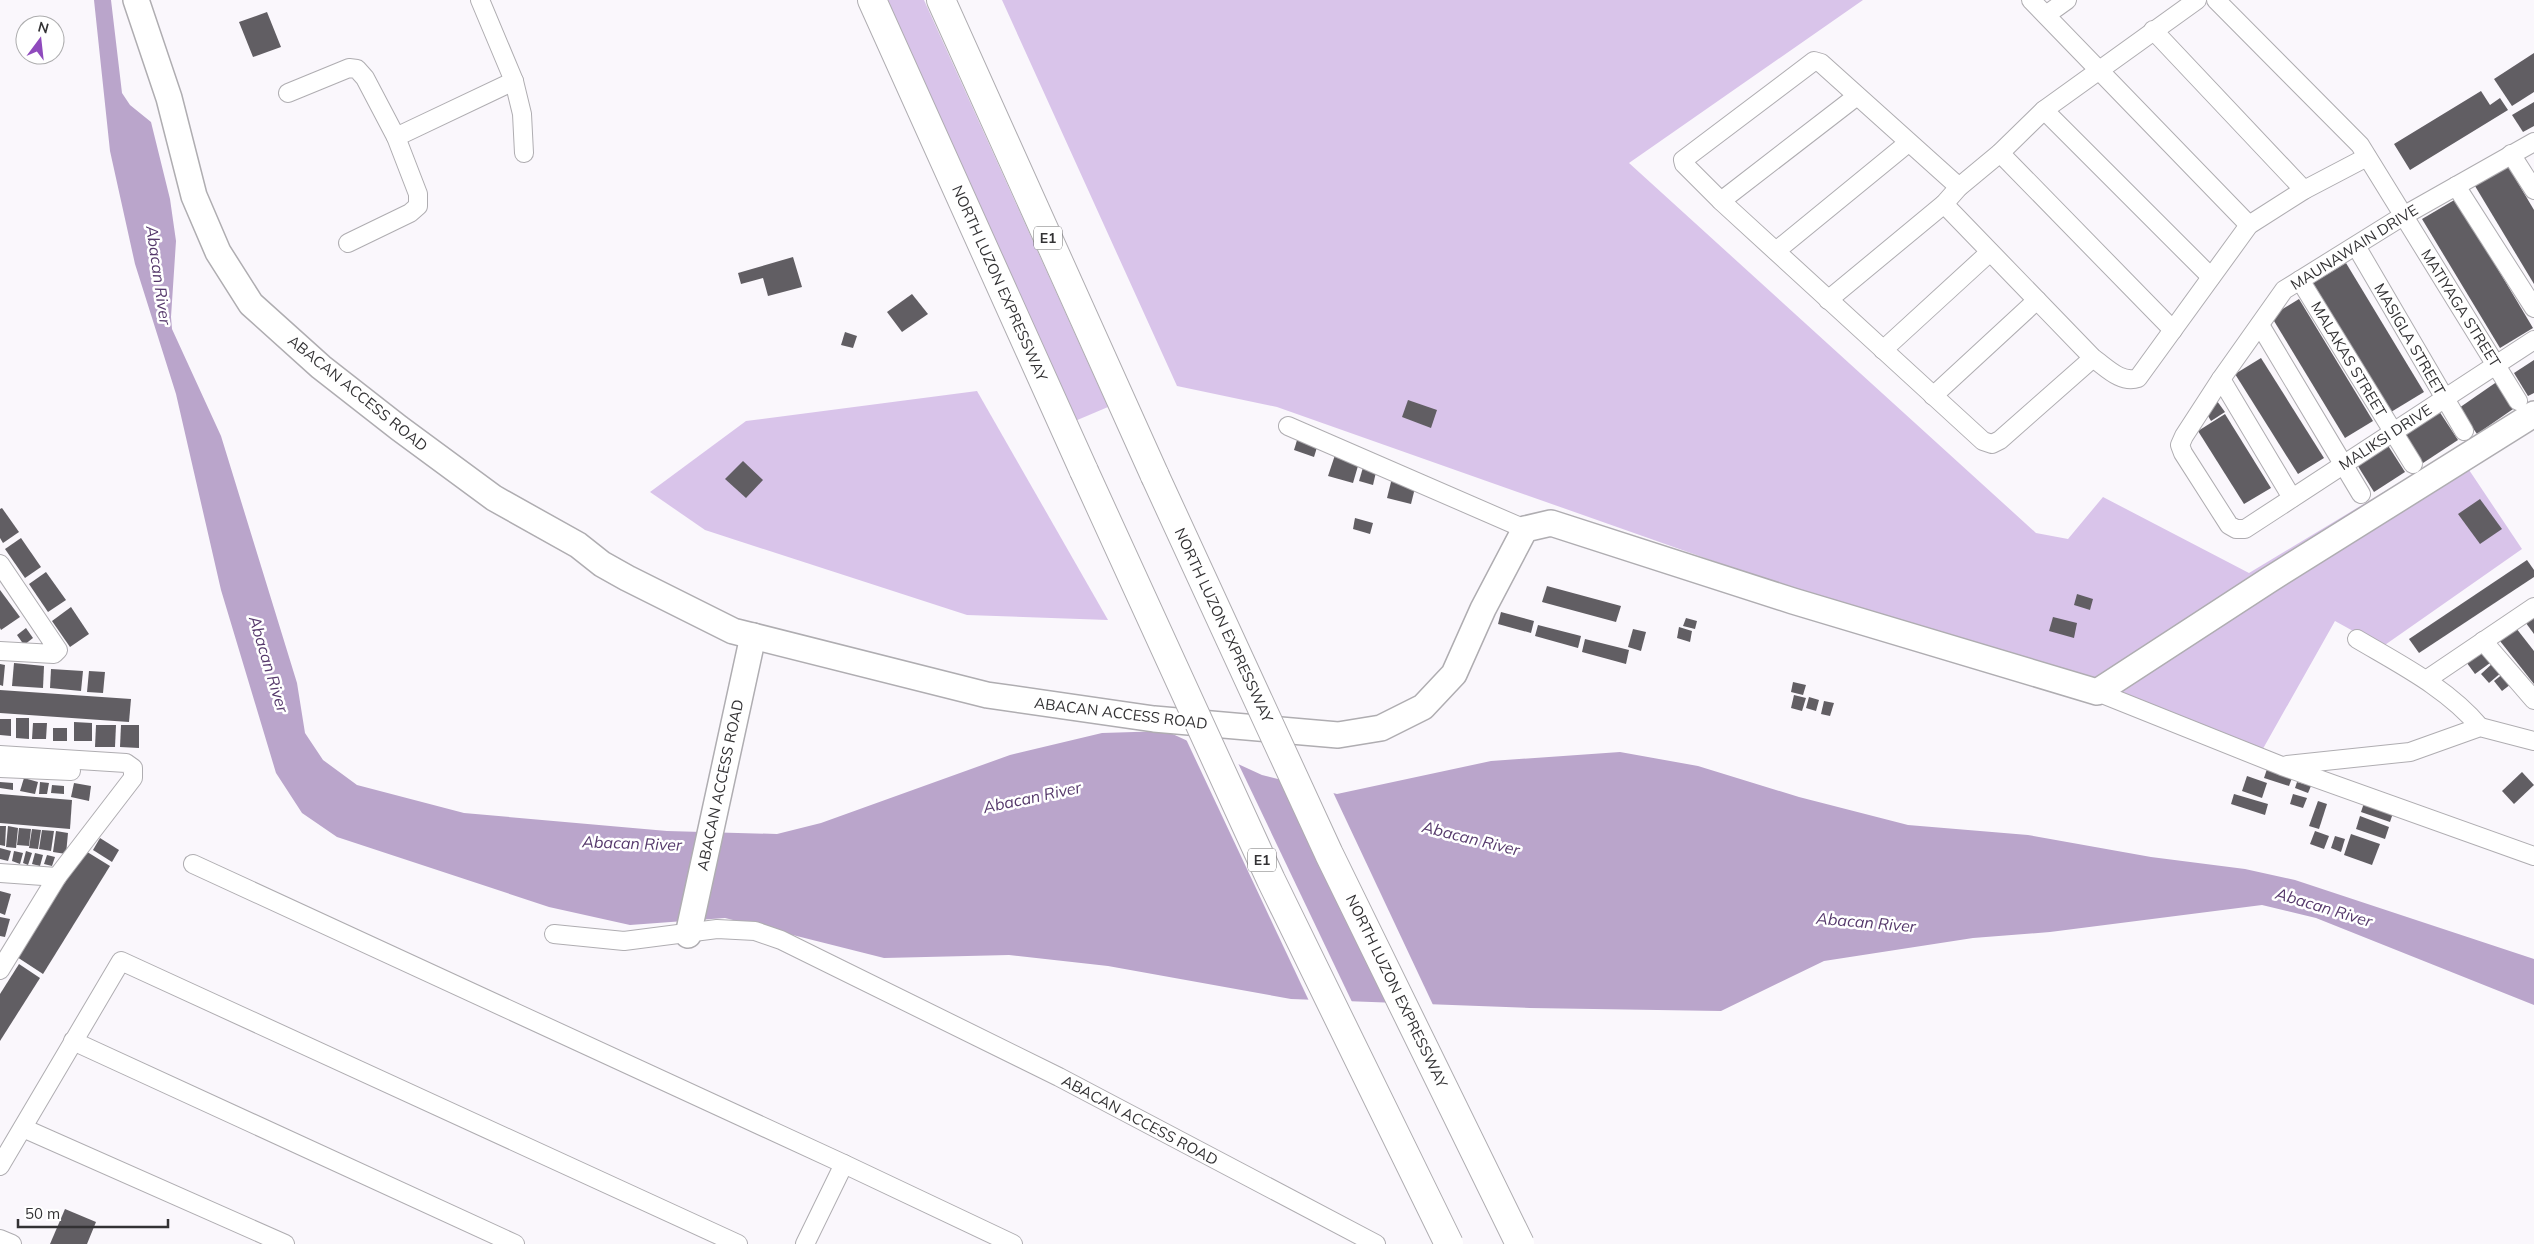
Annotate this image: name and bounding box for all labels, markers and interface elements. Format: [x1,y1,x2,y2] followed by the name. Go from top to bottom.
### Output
[15,15,65,65] north arrow
[36,17,51,38] text: N
[948,182,1052,385] street label: NORTH LUZON EXPRESSWAY
[2287,200,2421,294] street label: MAUNAWAIN DRIVE
[142,223,176,327] water label: Abacan River
[1034,227,1062,250] road number: E1
[2417,245,2505,371] street label: MATIYAGA STREET
[2370,280,2450,398] street label: MASIGLA STREET
[2307,298,2391,420] street label: MALAKAS STREET
[284,331,432,455] street label: ABACAN ACCESS ROAD
[2335,400,2435,474] street label: MALIKSI DRIVE
[1171,525,1278,726] street label: NORTH LUZON EXPRESSWAY
[245,612,293,716] water label: Abacan River
[1033,693,1209,733] street label: ABACAN ACCESS ROAD
[693,698,747,872] street label: ABACAN ACCESS ROAD
[980,777,1084,817] water label: Abacan River
[1419,816,1523,860] water label: Abacan River
[581,831,683,855] water label: Abacan River
[1248,848,1276,872] road number: E1
[2272,883,2376,931] water label: Abacan River
[1342,891,1452,1091] street label: NORTH LUZON EXPRESSWAY
[1814,908,1918,936] water label: Abacan River
[1059,1071,1221,1169] street label: ABACAN ACCESS ROAD
[18,1196,168,1228] scale bar
[25,1204,60,1223] text: 50 m

